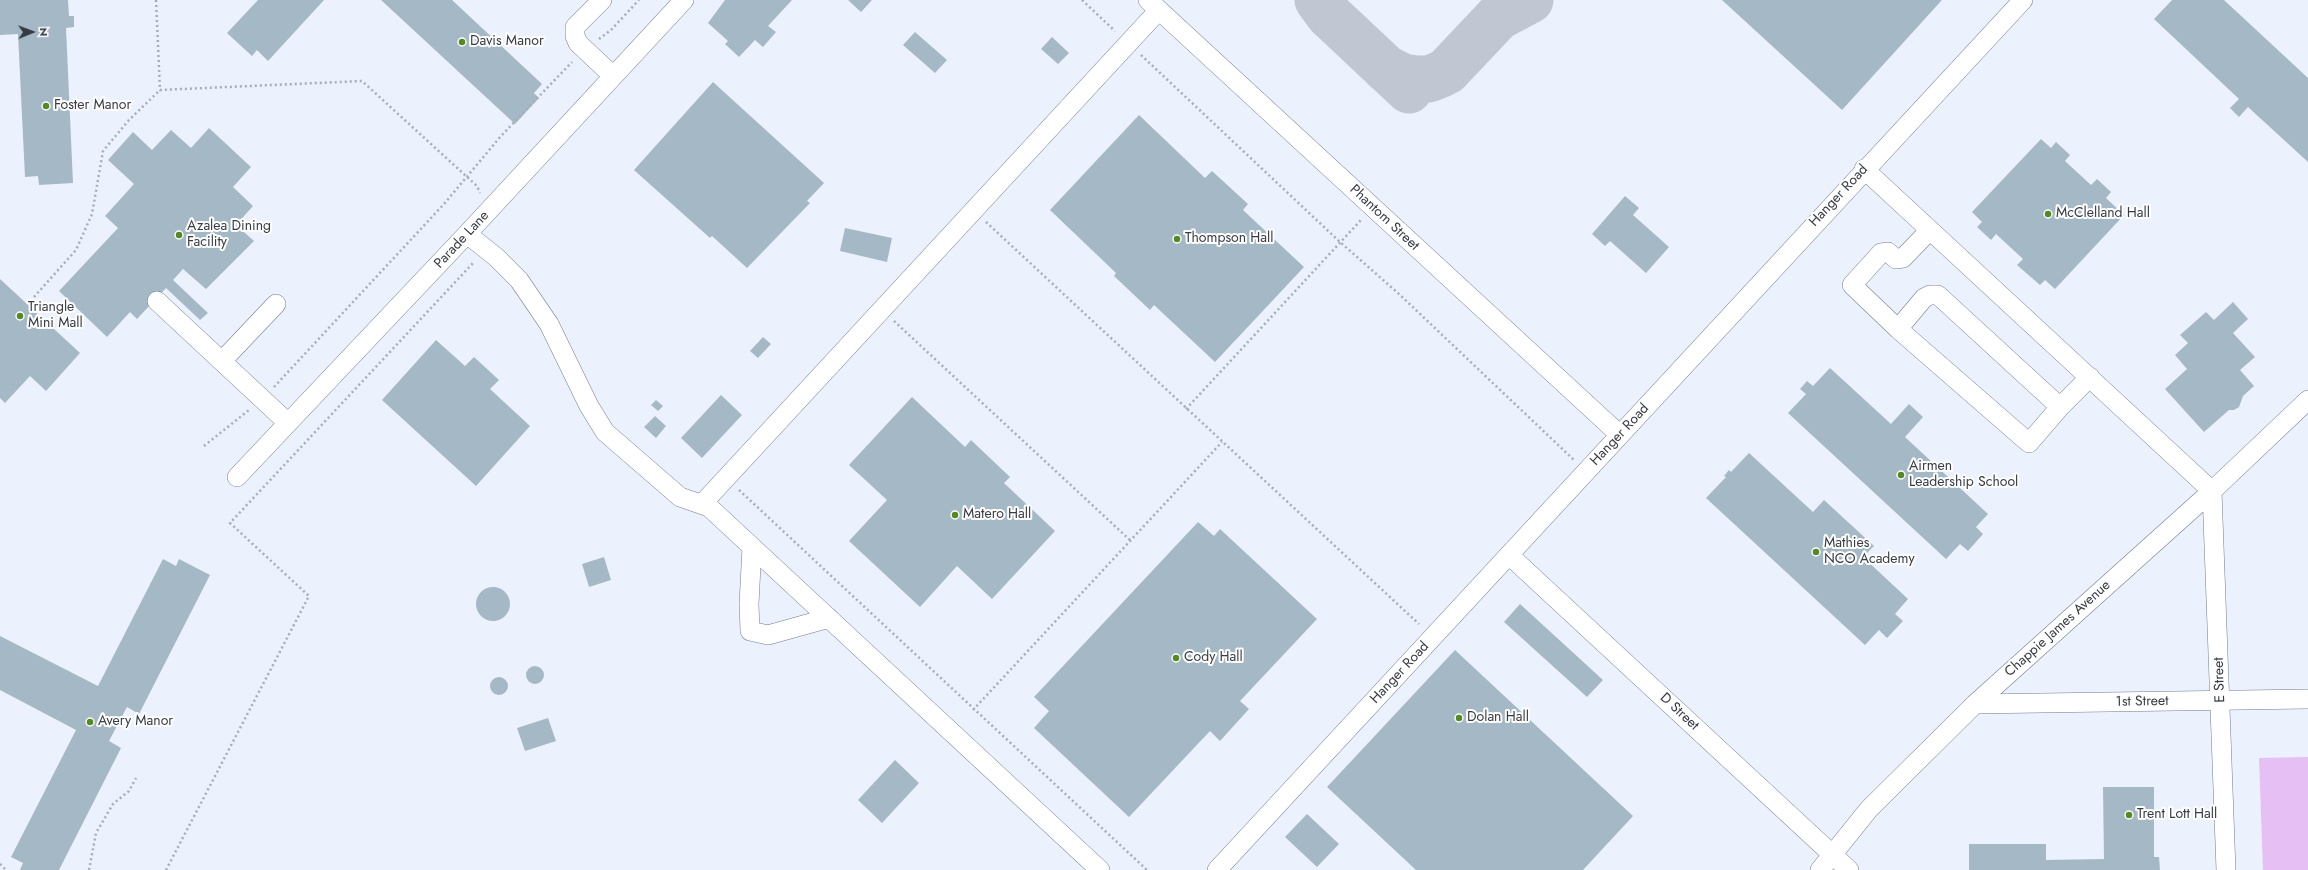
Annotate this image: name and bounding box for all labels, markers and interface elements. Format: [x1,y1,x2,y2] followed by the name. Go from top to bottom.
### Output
[12,12,52,52] north arrow
[36,27,52,36] text: N
[470,34,544,50] place label: Davis Manor
[457,37,467,47] marker: Davis Manor
[54,98,131,114] place label: Foster Manor
[41,101,51,111] marker: Foster Manor
[1806,162,1872,230] street label: Hanger Road
[1346,182,1422,254] street label: Phantom Street
[2056,206,2150,222] place label: McClelland Hall
[431,208,493,272] street label: Parade Lane
[2043,209,2053,219] marker: McClelland Hall
[187,219,271,252] place label: Azalea Dining Facility
[174,230,184,240] marker: Azalea Dining Facility
[1185,231,1273,247] place label: Thompson Hall
[1172,234,1182,244] marker: Thompson Hall
[28,300,83,332] place label: Triangle Mini Mall
[15,311,25,321] marker: Triangle Mini Mall
[1587,401,1653,469] street label: Hanger Road
[1909,459,2018,492] place label: Airmen Leadership School
[1896,470,1906,480] marker: Airmen Leadership School
[963,507,1031,523] place label: Matero Hall
[950,510,960,520] marker: Matero Hall
[1824,536,1915,568] place label: Mathies NCO Academy
[1811,547,1821,557] marker: Mathies NCO Academy
[2002,577,2114,681] street label: Chappie James Avenue
[1367,639,1433,707] street label: Hanger Road
[1184,650,1243,666] place label: Cody Hall
[1171,653,1181,663] marker: Cody Hall
[2211,657,2229,703] street label: E Street
[1656,690,1702,734] street label: D Street
[2115,693,2169,711] street label: 1st Street
[1467,710,1529,726] place label: Dolan Hall
[1454,713,1464,723] marker: Dolan Hall
[98,714,173,730] place label: Avery Manor
[85,717,95,727] marker: Avery Manor
[2137,807,2217,823] place label: Trent Lott Hall
[2124,810,2134,820] marker: Trent Lott Hall

